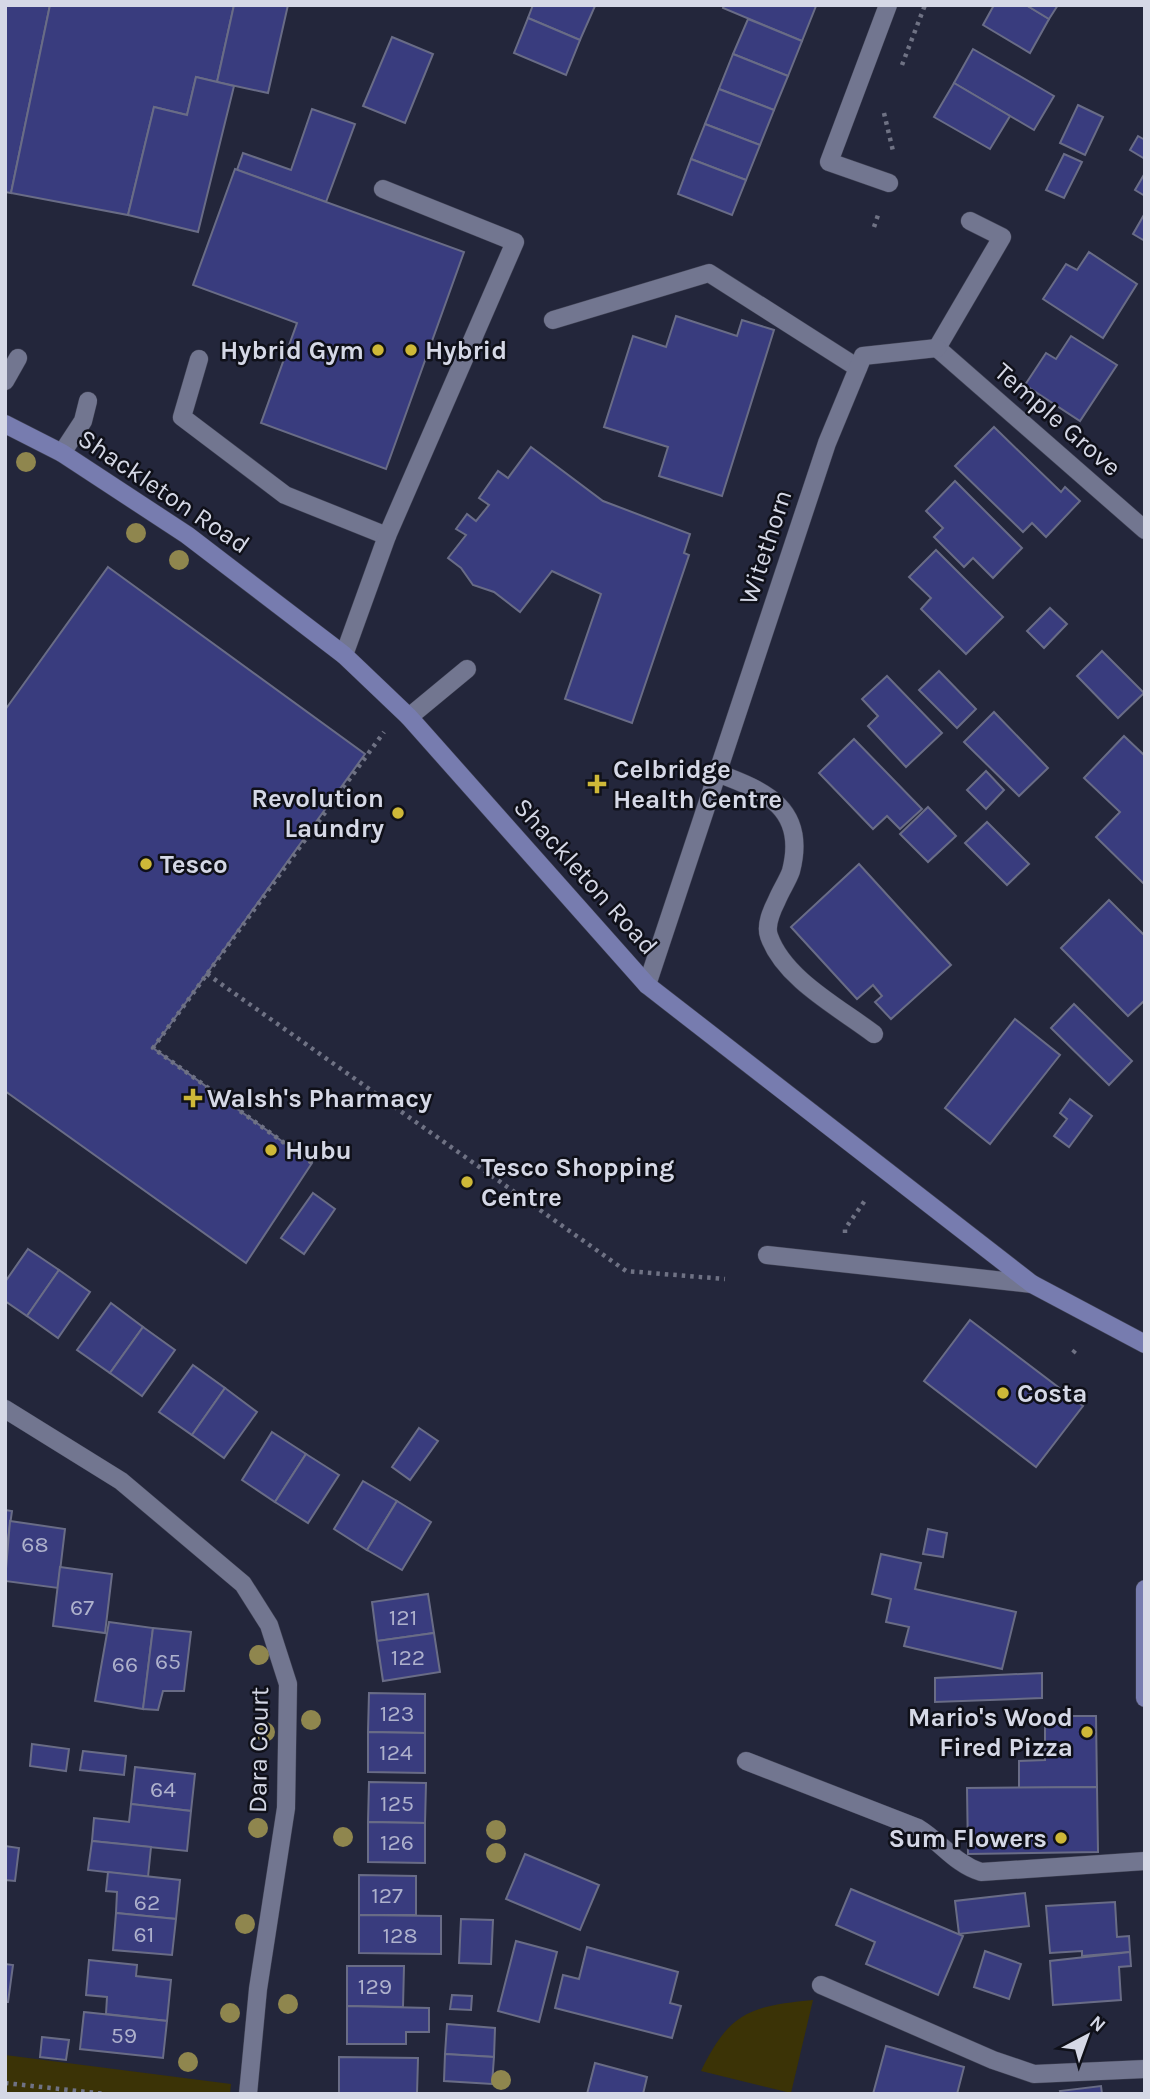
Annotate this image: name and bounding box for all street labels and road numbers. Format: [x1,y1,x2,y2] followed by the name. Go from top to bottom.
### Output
[988,356,1127,483] street label: Temple Grove
[72,423,255,560] street label: Shackleton Road
[732,486,799,608] street label: Witethorn
[507,792,664,961] street label: Shackleton Road
[242,1686,275,1813] street label: Dara Court

